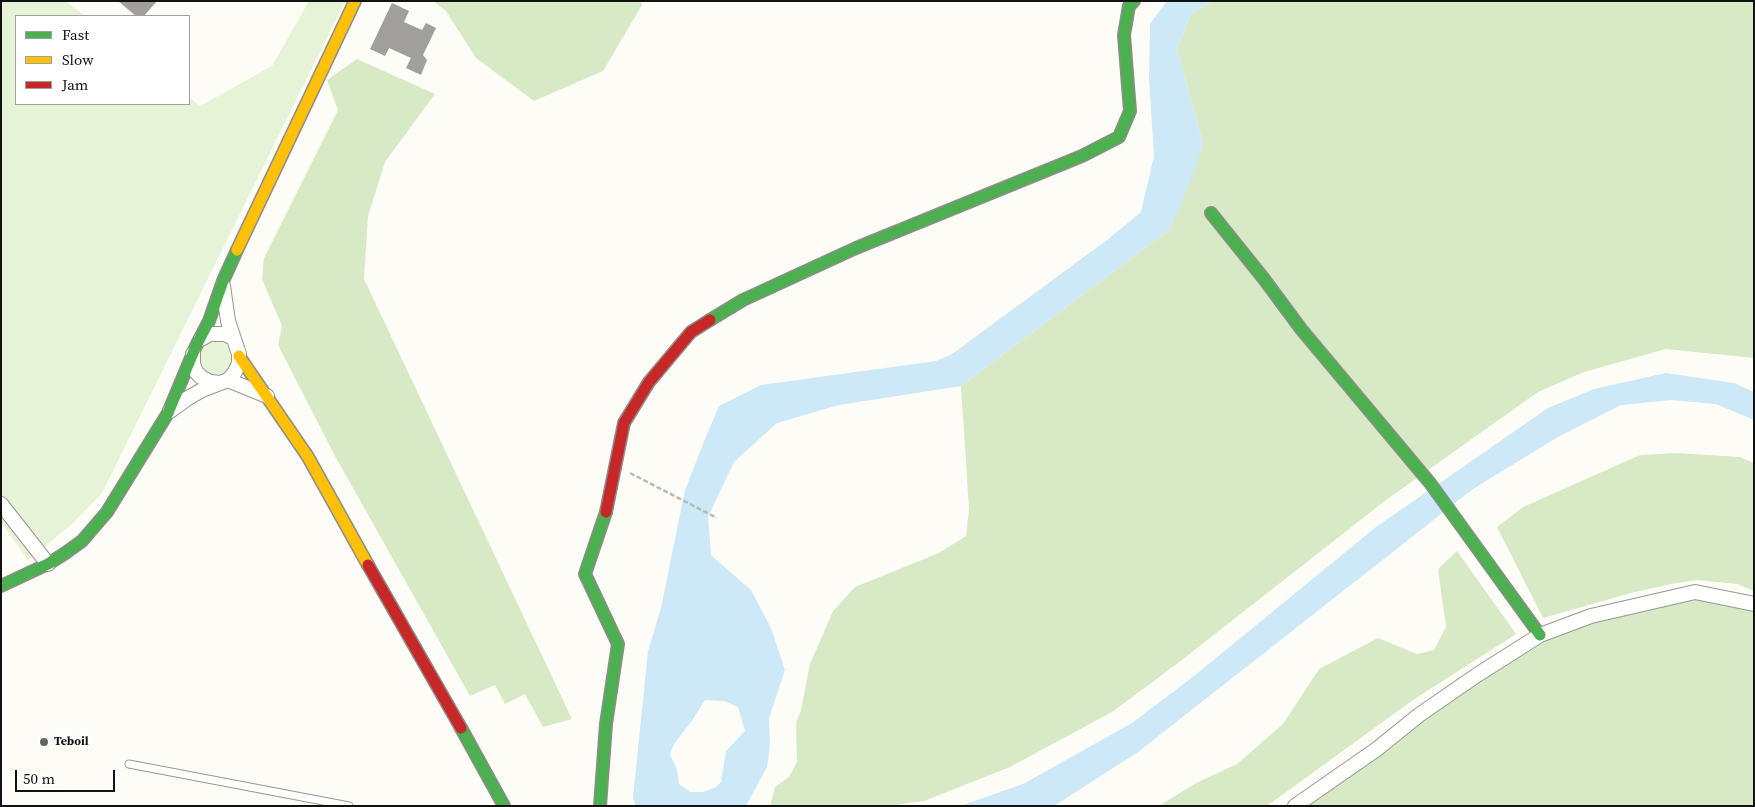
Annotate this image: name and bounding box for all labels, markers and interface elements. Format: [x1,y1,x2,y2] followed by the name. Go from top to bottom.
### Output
[15,15,190,105] legend
[62,24,89,45] text: Fast
[62,49,94,70] text: Slow
[62,74,88,95] text: Jam
[54,735,89,749] place label: Teboil
[38,736,50,748] marker: Teboil
[18,760,118,792] scale bar
[23,768,55,789] text: 50 m

